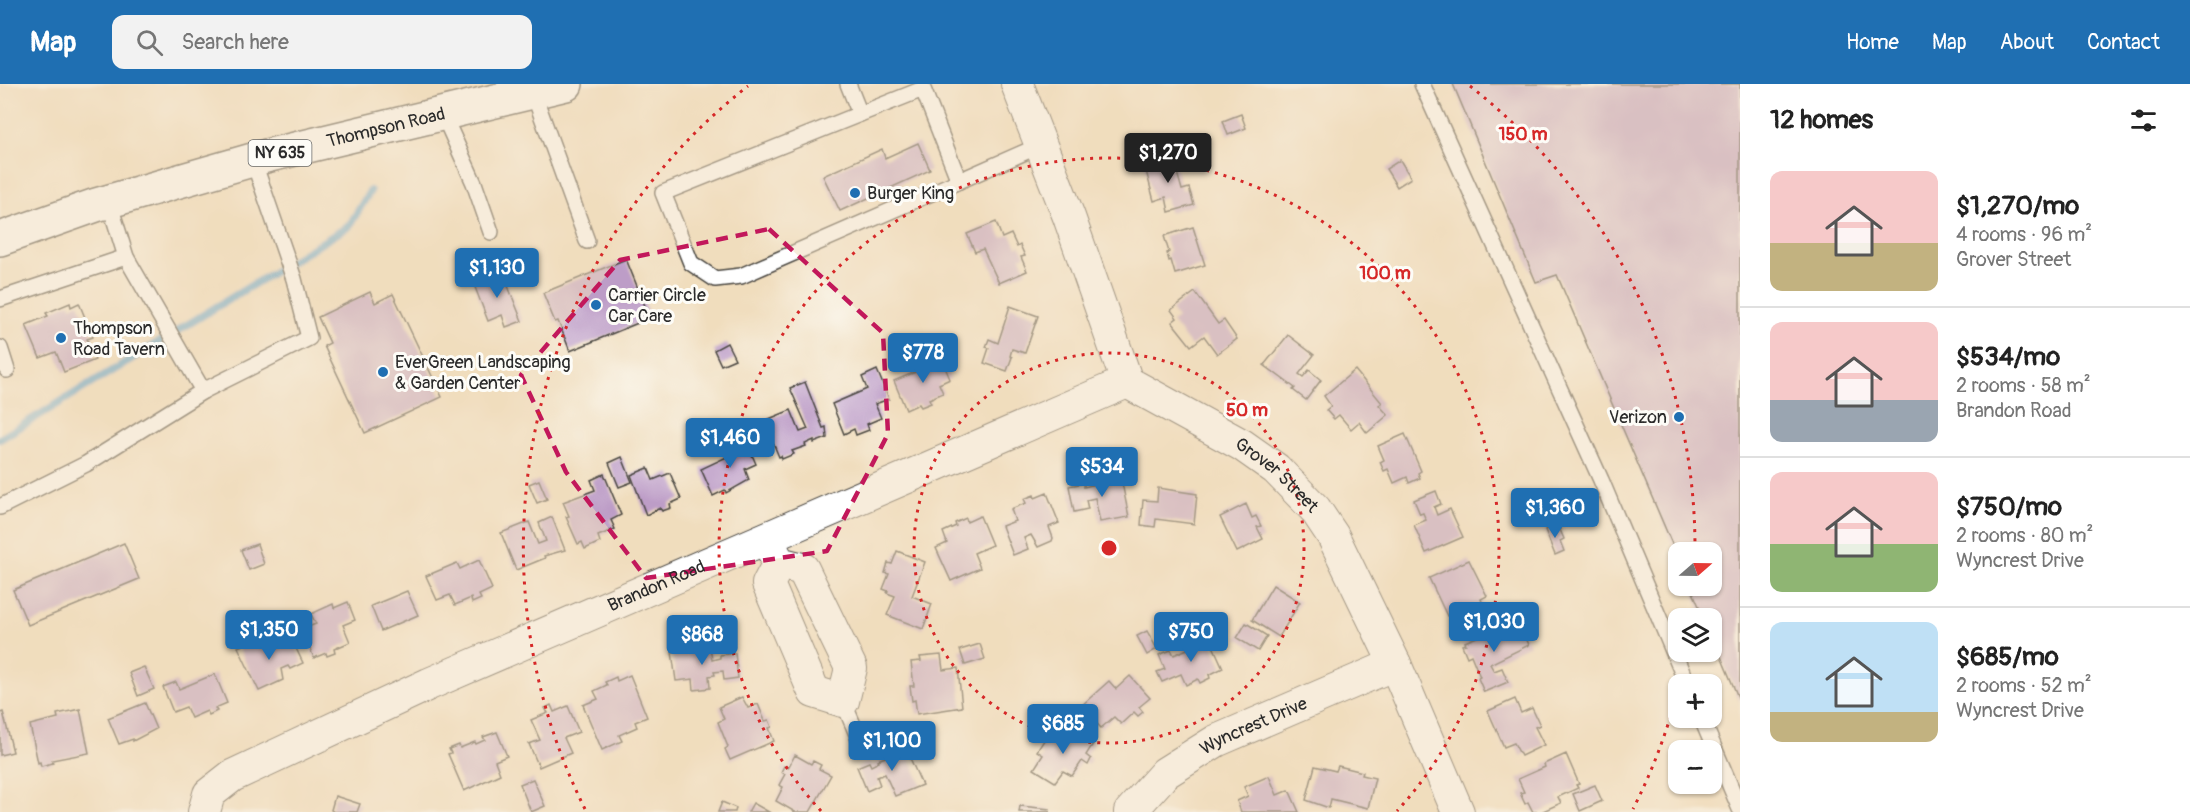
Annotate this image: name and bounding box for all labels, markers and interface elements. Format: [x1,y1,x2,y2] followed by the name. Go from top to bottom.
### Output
[112,15,532,69] search box
[30,25,76,60] text: Map
[133,26,166,59] icon: search
[181,28,289,56] text: Search here
[1846,29,1899,56] text: Home
[1932,29,1967,56] text: Map
[2000,29,2054,56] text: About
[2087,29,2160,56] text: Contact
[324,102,447,153] street label: Thompson Road
[1770,104,1873,136] text: 12 homes
[2127,104,2160,137] icon: filters
[1499,123,1548,146] text: 150 m
[1119,133,1217,184] pin: $1,270
[248,140,312,166] road number: NY 635
[1138,140,1198,165] text: $1,270
[867,182,954,205] place label: Burger King
[848,186,862,200] marker: Burger King
[1956,190,2079,222] text: $1,270/mo
[1818,195,1890,267] icon: home
[1956,222,2092,247] text: 4 rooms · 96 m²
[1956,247,2071,272] text: Grover Street
[448,248,546,299] pin: $1,130
[469,255,525,280] text: $1,130
[1359,262,1411,285] text: 100 m
[608,284,706,328] place label: Carrier Circle Car Care
[589,298,603,312] marker: Carrier Circle Car Care
[73,317,165,361] place label: Thompson Road Tavern
[54,331,68,345] marker: Thompson Road Tavern
[887,333,959,384] pin: $778
[902,340,944,365] text: $778
[1956,341,2060,373] text: $534/mo
[1818,346,1890,418] icon: home
[395,351,571,395] place label: EverGreen Landscaping & Garden Center
[376,365,390,379] marker: EverGreen Landscaping & Garden Center
[1956,373,2091,398] text: 2 rooms · 58 m²
[1956,398,2072,423] text: Brandon Road
[1226,399,1268,422] text: 50 m
[1609,406,1667,429] place label: Verizon
[1672,410,1686,424] marker: Verizon
[681,418,779,469] pin: $1,460
[700,425,760,450] text: $1,460
[1231,432,1324,518] street label: Grover Street
[1066,447,1138,498] pin: $534
[1080,454,1124,479] text: $534
[1506,488,1604,539] pin: $1,360
[1956,491,2062,523] text: $750/mo
[1525,495,1585,520] text: $1,360
[1818,496,1890,568] icon: home
[1956,523,2093,548] text: 2 rooms · 80 m²
[1099,538,1119,558] centre of rings
[1668,542,1722,596] north arrow
[1668,542,1722,794] map controls
[1956,548,2084,573] text: Wyncrest Drive
[604,554,709,617] street label: Brandon Road
[1445,602,1543,653] pin: $1,030
[1668,608,1722,662] button: layers
[1463,609,1525,634] text: $1,030
[220,610,318,661] pin: $1,350
[1155,612,1227,663] pin: $750
[666,615,738,666] pin: $868
[239,617,299,642] text: $1,350
[1168,619,1214,644] text: $750
[681,622,723,647] text: $868
[1956,641,2059,673] text: $685/mo
[1818,646,1890,718] icon: home
[1956,673,2092,698] text: 2 rooms · 52 m²
[1668,674,1722,728] button: +
[1195,692,1311,760] street label: Wyncrest Drive
[1956,698,2084,723] text: Wyncrest Drive
[1027,704,1099,755] pin: $685
[1041,711,1085,736] text: $685
[843,721,941,772] pin: $1,100
[863,728,921,753] text: $1,100
[1668,740,1722,794] button: −

